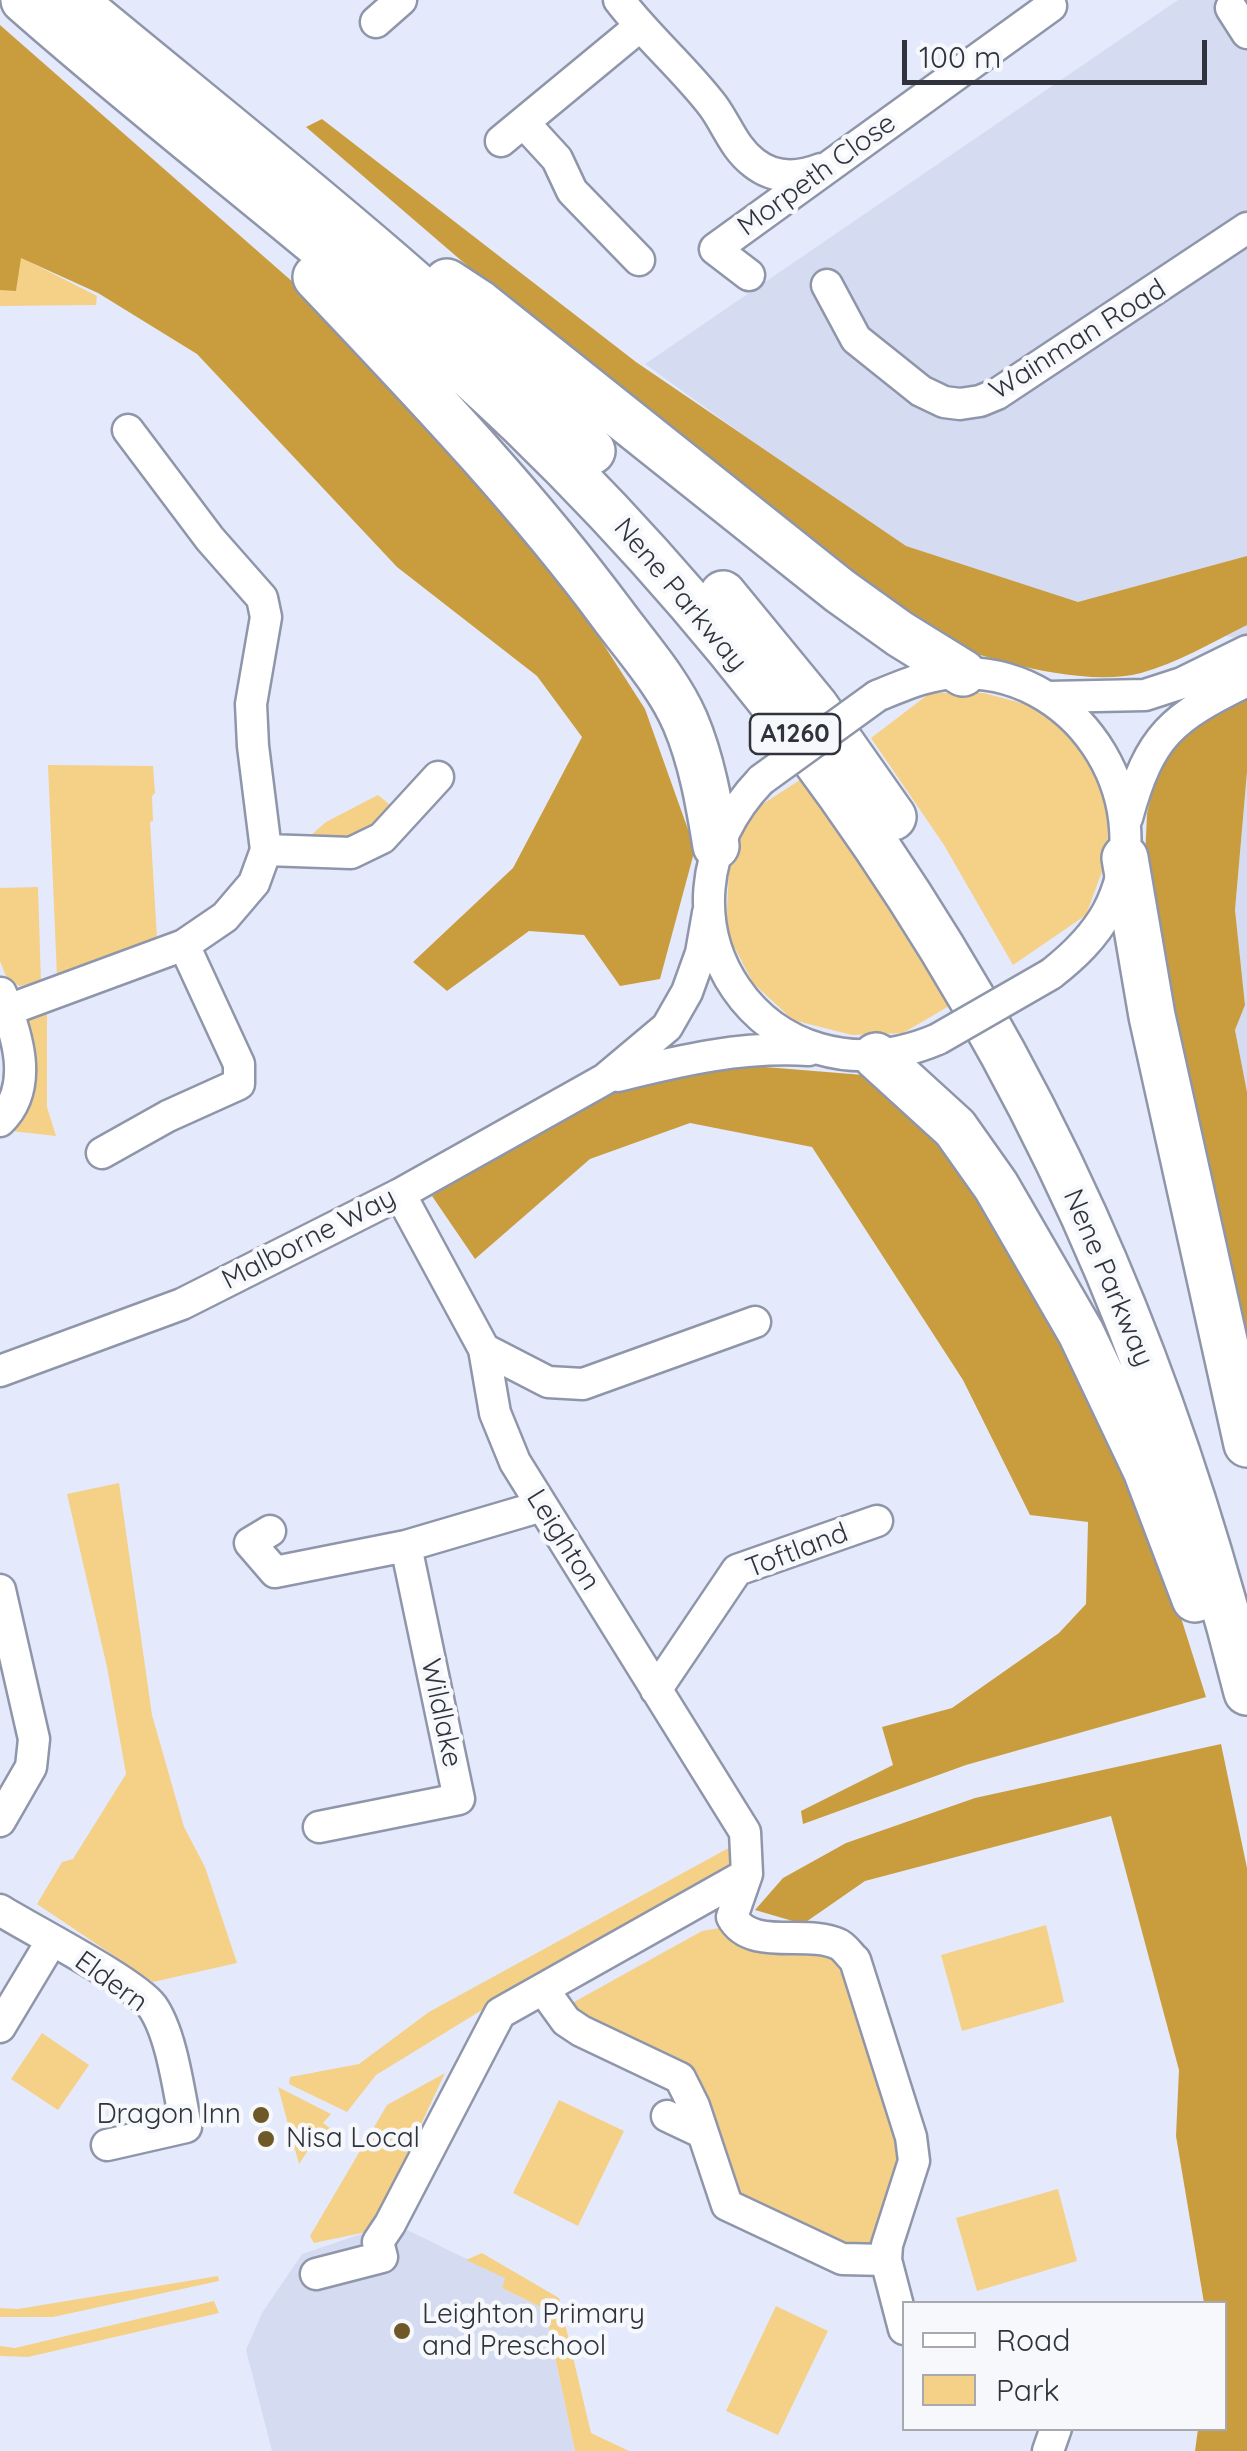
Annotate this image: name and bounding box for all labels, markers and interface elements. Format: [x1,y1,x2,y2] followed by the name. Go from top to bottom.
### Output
[907,20,1212,82] scale bar
[919,38,1001,76] text: 100 m
[731,106,903,244] street label: Morpeth Close
[984,272,1172,408] street label: Wainman Road
[606,512,754,678] street label: Nene Parkway
[750,714,840,754] road number: A1260
[216,1181,402,1297] street label: Malborne Way
[1056,1184,1160,1372] street label: Nene Parkway
[519,1483,607,1597] street label: Leighton
[741,1516,853,1586] street label: Toftland
[413,1656,469,1770] street label: Wildlake
[68,1944,154,2020] street label: Eldern
[96,2098,241,2132] place label: Dragon Inn
[250,2104,272,2126] marker: Dragon Inn
[286,2122,420,2156] place label: Nisa Local
[255,2128,277,2150] marker: Nisa Local
[422,2298,645,2364] place label: Leighton Primary and Preschool
[902,2301,1227,2431] legend
[391,2320,413,2342] marker: Leighton Primary and Preschool
[996,2321,1070,2359] text: Road
[996,2371,1060,2409] text: Park

